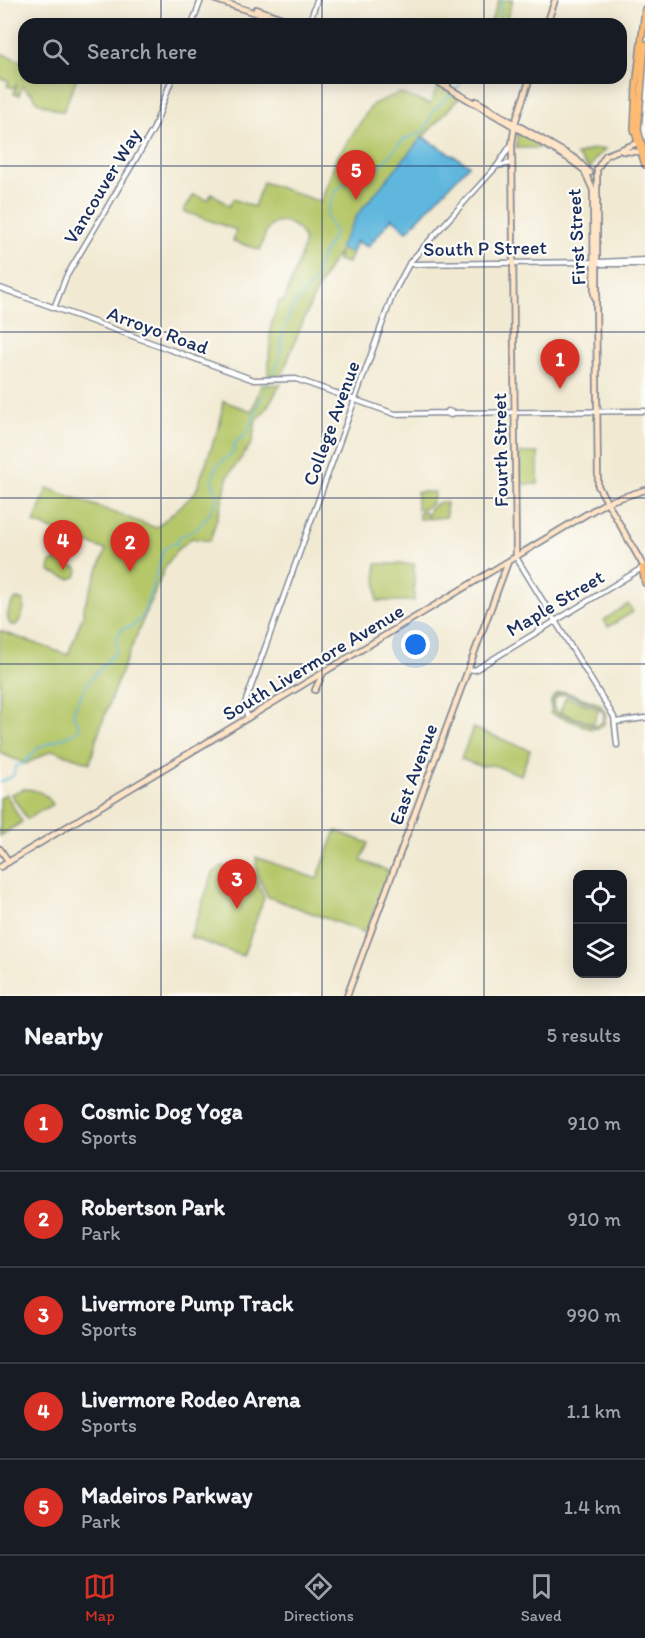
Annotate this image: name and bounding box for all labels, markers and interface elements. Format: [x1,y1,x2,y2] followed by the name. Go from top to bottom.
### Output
[18,18,627,84] search box
[39,35,72,68] icon: search
[87,38,197,65] text: Search here
[58,123,146,248] street label: Vancouver Way
[336,150,376,200] pin: 5
[561,188,591,286] street label: First Street
[423,235,548,261] street label: South P Street
[104,301,212,359] street label: Arroyo Road
[540,340,580,389] pin: 1
[297,357,365,489] street label: College Avenue
[487,393,513,507] street label: Fourth Street
[44,520,82,570] pin: 4
[110,522,150,572] pin: 2
[502,564,609,642] street label: Maple Street
[218,598,408,726] street label: South Livermore Avenue
[401,630,430,659] your location
[384,720,442,828] street label: East Avenue
[218,860,256,909] pin: 3
[573,870,627,978] map controls
[573,870,627,924] button: locate
[573,924,627,978] button: layers
[24,1019,103,1051] text: Nearby
[547,1023,621,1047] text: 5 results
[81,1098,243,1125] text: Cosmic Dog Yoga
[39,1111,48,1135] text: 1
[568,1111,621,1135] text: 910 m
[81,1125,137,1149] text: Sports
[81,1194,225,1221] text: Robertson Park
[38,1207,49,1231] text: 2
[568,1207,621,1231] text: 910 m
[81,1221,120,1245] text: Park
[81,1290,293,1317] text: Livermore Pump Track
[38,1303,49,1327] text: 3
[566,1303,621,1327] text: 990 m
[81,1317,137,1341] text: Sports
[81,1386,301,1413] text: Livermore Rodeo Arena
[37,1399,50,1423] text: 4
[567,1399,621,1423] text: 1.1 km
[81,1413,137,1437] text: Sports
[81,1482,252,1509] text: Madeiros Parkway
[38,1495,49,1519] text: 5
[564,1495,621,1519] text: 1.4 km
[81,1509,120,1533] text: Park
[83,1570,116,1625] tab: Map
[283,1570,354,1625] tab: Directions
[521,1570,562,1625] tab: Saved

